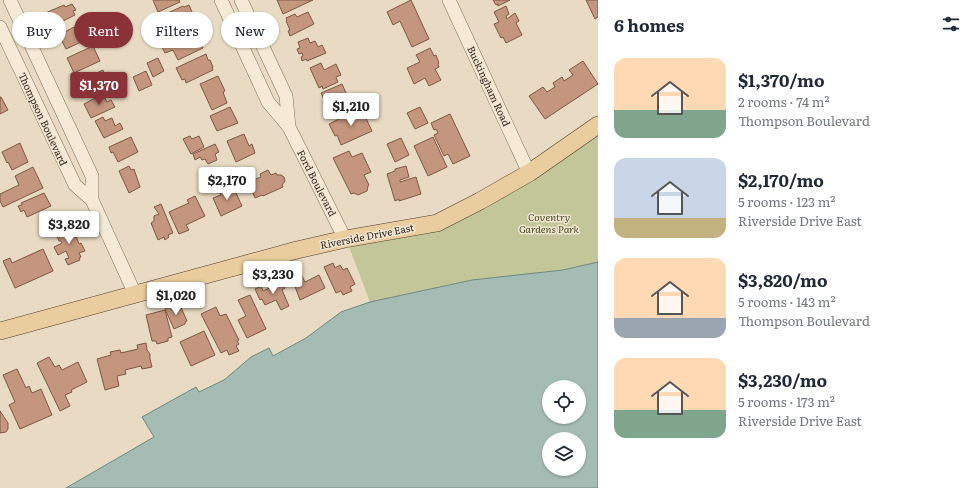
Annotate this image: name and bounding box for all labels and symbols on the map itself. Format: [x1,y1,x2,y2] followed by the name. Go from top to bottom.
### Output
[464,43,515,128] street label: Buckingham Road
[15,70,72,168] street label: Thompson Boulevard
[66,72,132,106] pin: $1,370
[318,93,384,127] pin: $1,210
[294,147,341,219] street label: Ford Boulevard
[194,167,260,201] pin: $2,170
[519,209,580,236] park label: Coventry Gardens Park
[36,211,102,245] pin: $3,820
[319,219,415,252] street label: Riverside Drive East
[240,261,306,295] pin: $3,230
[143,282,209,316] pin: $1,020

